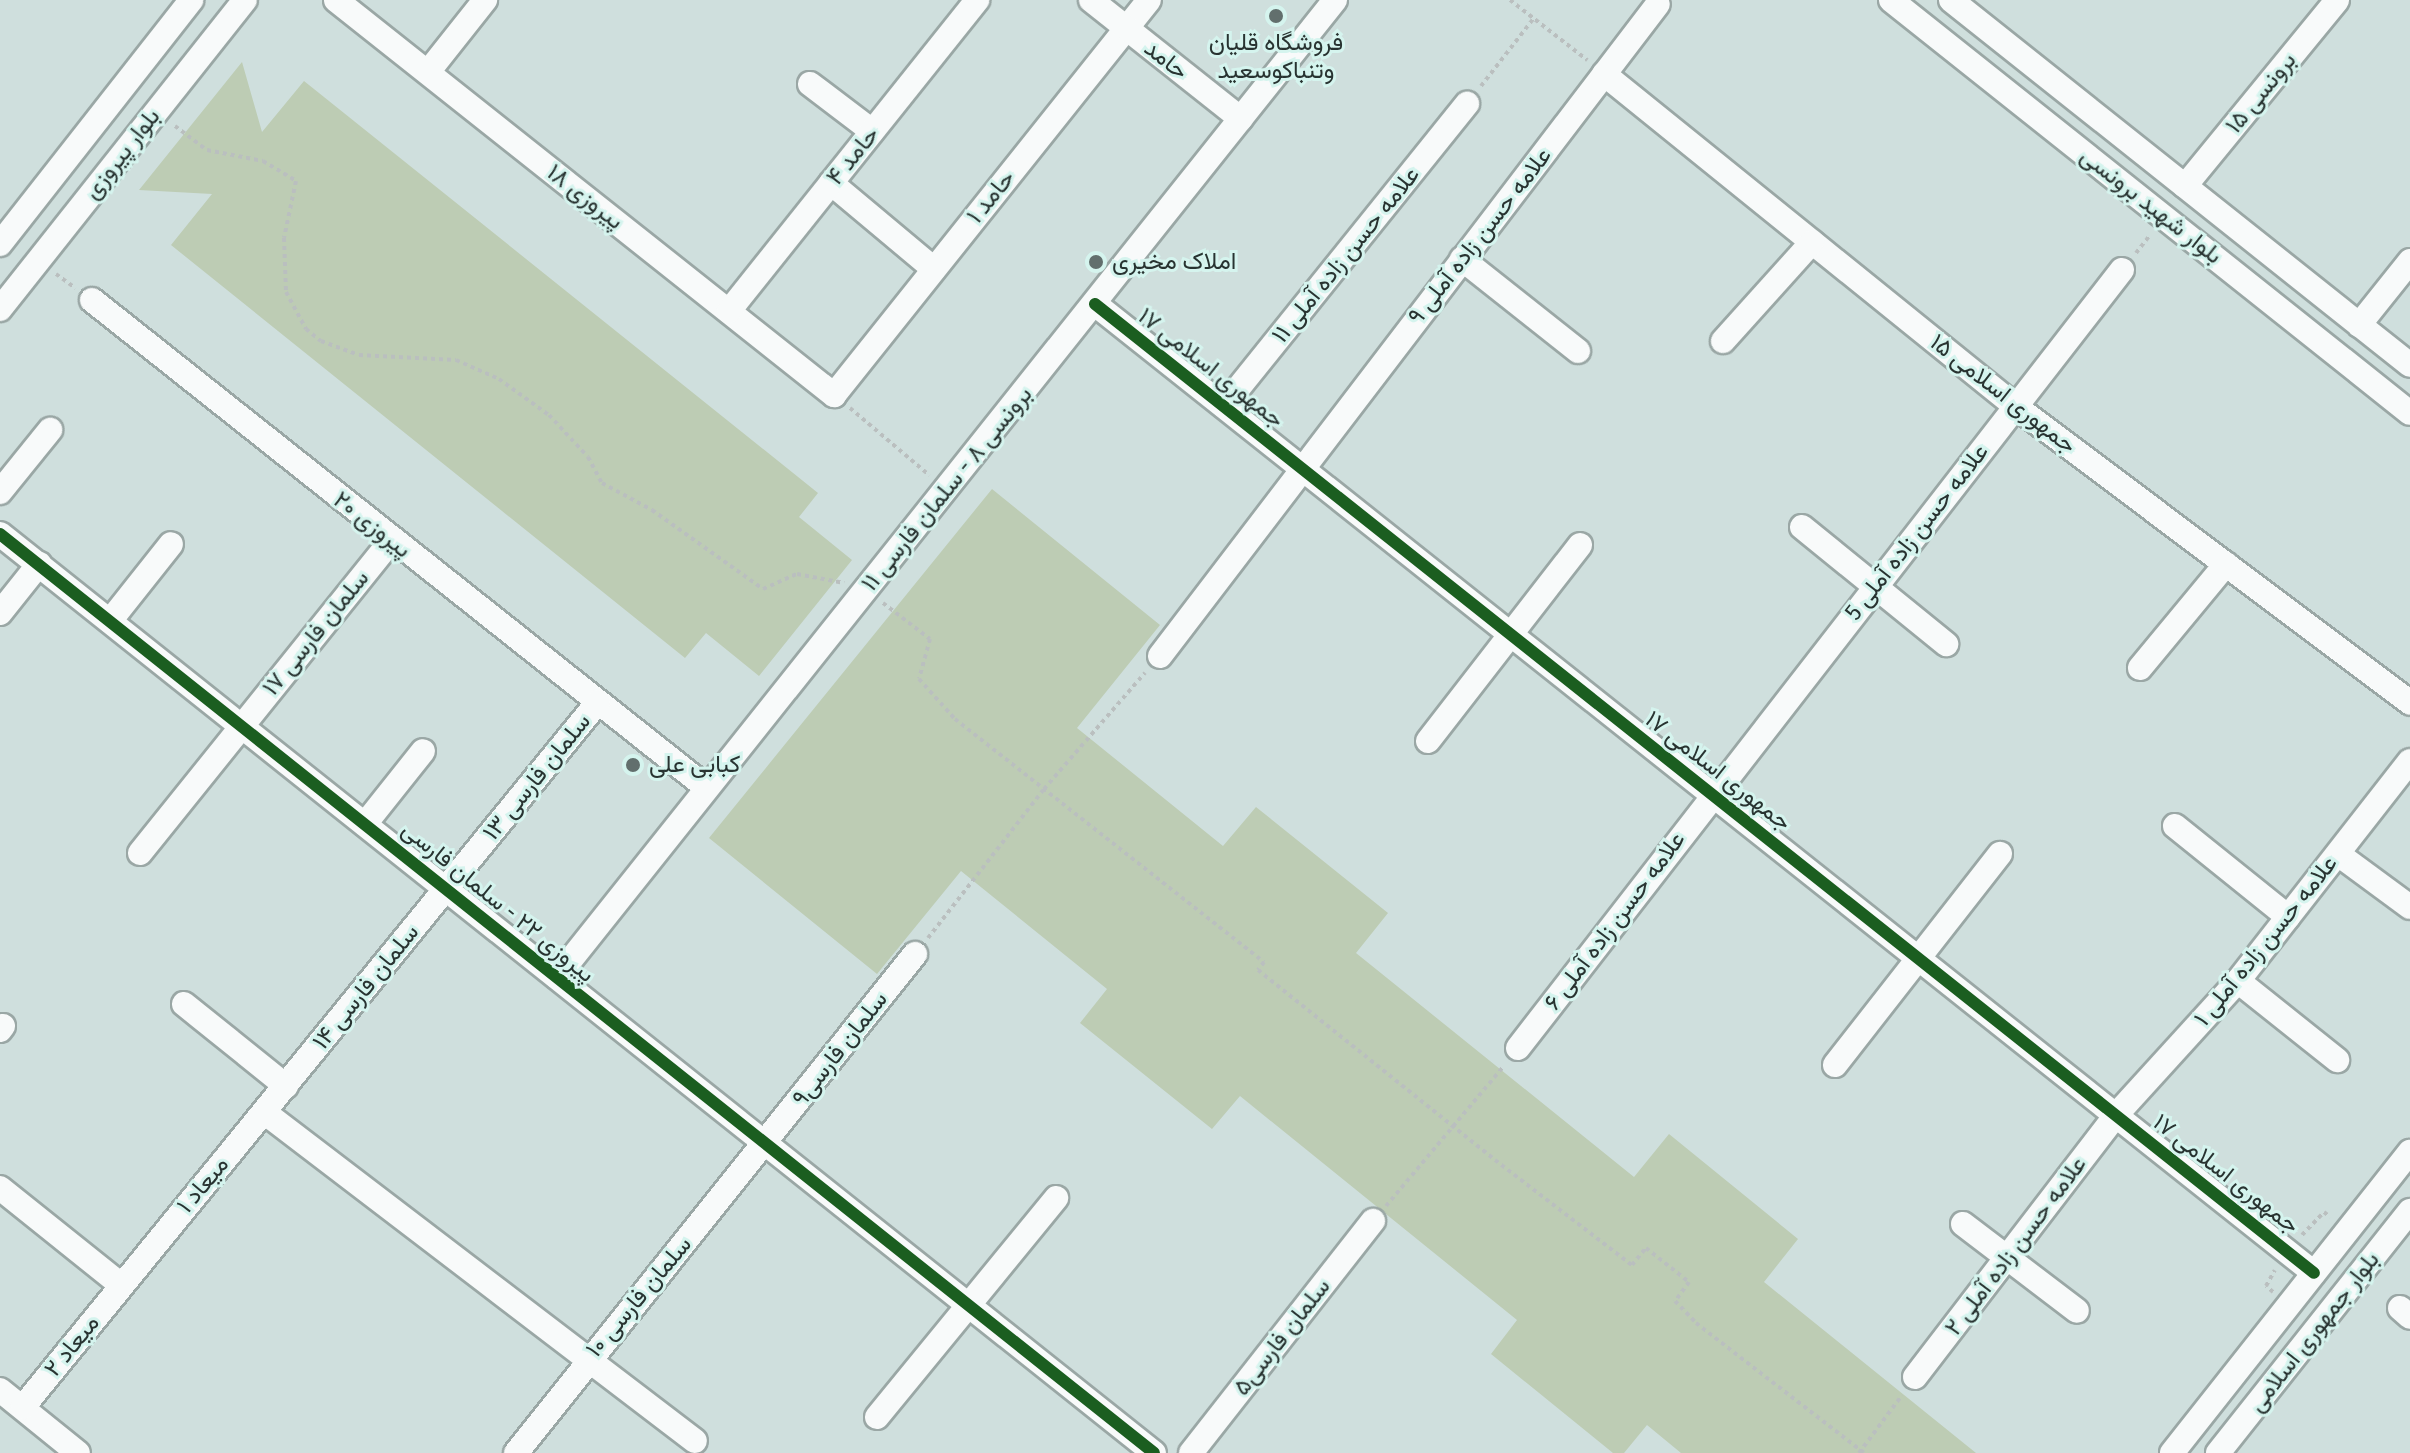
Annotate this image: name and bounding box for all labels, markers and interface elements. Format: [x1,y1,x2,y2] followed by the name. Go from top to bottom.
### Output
[1267,7,1285,25] marker: فروشگاه قلیان وتنباکوسعید
[1209,29,1343,85] place label: فروشگاه قلیان وتنباکوسعید
[1138,34,1194,86] street label: حامد
[2220,47,2302,139] street label: برونسی ۱۵
[78,103,166,205] street label: بلوار پیروزی
[821,121,885,191] street label: حامد ۴
[1402,142,1558,330] street label: علامه حسن زاده آملی ۹
[2074,142,2228,270] street label: بلوار شهید برونسی
[541,158,629,236] street label: پیروزی ۱۸
[1266,161,1426,349] street label: علامه حسن زاده آملی ۱۱
[961,164,1021,230] street label: حامد ۱
[1112,248,1236,276] place label: املاک مخیری
[1087,253,1105,271] marker: املاک مخیری
[1132,302,1290,434] street label: جمهوری اسلامی ۱۷
[1924,328,2082,460] street label: جمهوری اسلامی ۱۵
[855,381,1039,597] street label: برونسی ۸ - سلمان فارسی ۱۱
[1839,438,1995,626] street label: علامه حسن زاده آملی 5
[327,486,417,564] street label: پیروزی ۲۰
[257,564,375,702] street label: سلمان فارسی ۱۷
[1639,705,1797,837] street label: جمهوری اسلامی ۱۷
[477,708,597,846] street label: سلمان فارسی ۱۳
[649,751,740,779] place label: کبابی علی
[624,756,642,774] marker: کبابی علی
[396,815,600,989] street label: پیروزی ۲۲ - سلمان فارسی
[1538,826,1692,1016] street label: علامه حسن زاده آملی ۶
[2188,850,2344,1032] street label: علامه حسن زاده آملی ۱
[307,919,425,1055] street label: سلمان فارسی ۱۴
[786,986,894,1112] street label: سلمان فارسی۹
[2147,1108,2305,1240] street label: جمهوری اسلامی ۱۷
[171,1151,235,1219] street label: میعاد ۱
[1939,1151,2093,1341] street label: علامه حسن زاده آملی ۲
[580,1231,698,1363] street label: سلمان فارسی ۱۰
[2242,1246,2386,1418] street label: بلوار جمهوری اسلامی
[1227,1273,1337,1401] street label: سلمان فارسی۵
[38,1309,106,1383] street label: میعاد ۲

